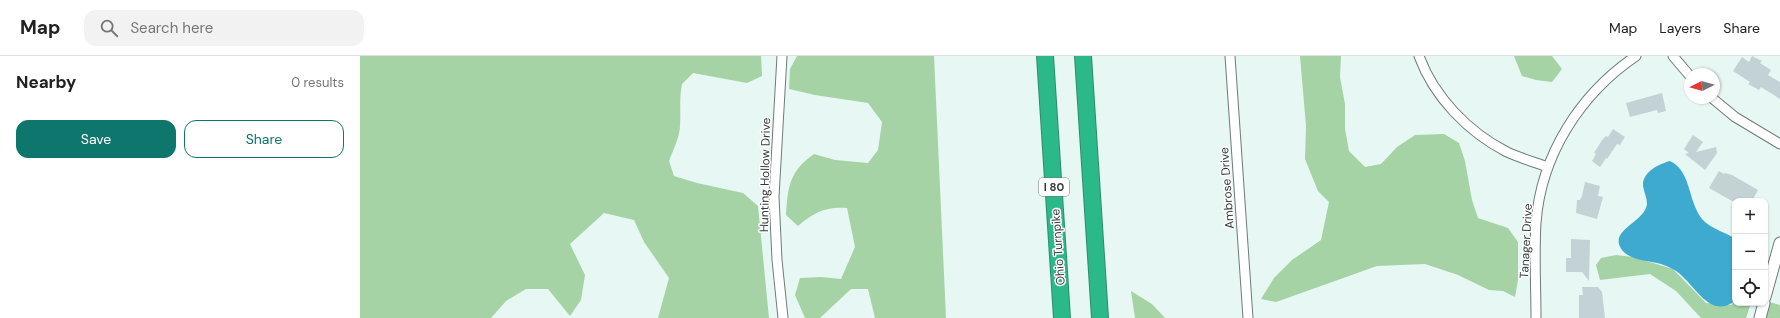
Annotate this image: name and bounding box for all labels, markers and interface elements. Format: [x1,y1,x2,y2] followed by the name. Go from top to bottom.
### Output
[84,10,364,46] search box
[20,15,60,40] text: Map
[98,17,120,39] icon: search
[130,18,213,38] text: Search here
[1609,19,1637,37] text: Map
[1659,19,1701,37] text: Layers
[1723,19,1760,37] text: Share
[1684,68,1720,104] north arrow
[16,71,76,93] text: Nearby
[291,74,344,91] text: 0 results
[756,117,774,232] street label: Hunting Hollow Drive
[16,120,176,158] button: Save
[184,120,344,158] button: Share
[1216,146,1238,229] street label: Ambrose Drive
[1039,178,1069,196] road number: I 80
[1732,198,1768,306] map controls
[1732,198,1768,234] button: +
[1516,203,1536,279] street label: Tanager Drive
[1047,208,1069,286] street label: Ohio Turnpike
[1732,234,1768,270] button: −
[1732,270,1768,306] button: locate

